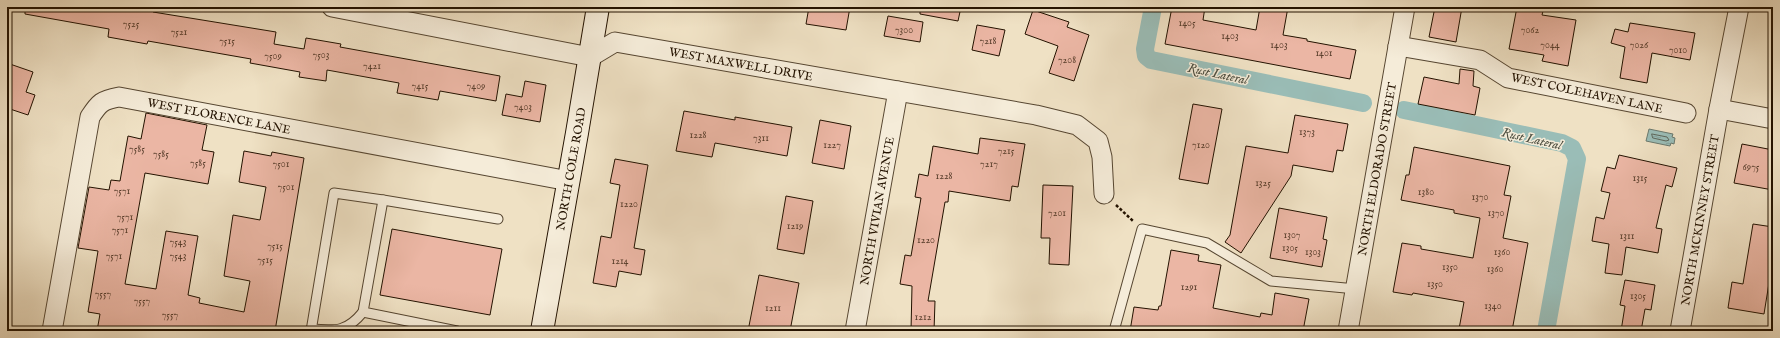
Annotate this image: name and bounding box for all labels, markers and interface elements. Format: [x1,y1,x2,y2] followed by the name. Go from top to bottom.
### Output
[1178,17,1196,30] house number: 1405
[123,18,140,31] house number: 7525
[895,24,913,37] house number: 7300
[1521,24,1540,37] house number: 7062
[171,26,188,39] house number: 7521
[1221,30,1239,43] house number: 1403
[219,35,235,48] house number: 7515
[979,35,997,48] house number: 7218
[1270,39,1288,52] house number: 1403
[1540,39,1560,52] house number: 7044
[1630,39,1649,52] house number: 7026
[668,44,814,85] street label: WEST MAXWELL DRIVE
[1669,44,1687,57] house number: 7010
[1315,47,1333,60] house number: 1401
[313,49,330,62] house number: 7503
[264,50,282,63] house number: 7509
[1058,54,1076,67] house number: 7208
[363,60,381,73] house number: 7421
[1186,60,1250,89] water label: Rust Lateral
[1510,70,1664,117] street label: WEST COLEHAVEN LANE
[412,80,429,93] house number: 7415
[467,80,485,93] house number: 7409
[1355,81,1400,257] street label: NORTH ELDORADO STREET
[146,95,292,138] street label: WEST FLORENCE LANE
[514,101,532,114] house number: 7403
[553,106,590,232] street label: NORTH COLE ROAD
[1500,124,1564,155] water label: Rust Lateral
[1299,126,1315,139] house number: 1373
[689,129,707,142] house number: 1228
[753,132,769,145] house number: 7311
[1678,133,1723,307] street label: NORTH MCKINNEY STREET
[857,136,898,286] street label: NORTH VIVIAN AVENUE
[823,139,841,152] house number: 1227
[1192,139,1210,152] house number: 7120
[129,143,145,156] house number: 7585
[998,145,1015,158] house number: 7215
[153,148,169,161] house number: 7585
[190,157,206,170] house number: 7585
[273,158,290,171] house number: 7501
[980,158,998,171] house number: 7217
[1743,161,1760,174] house number: 6975
[935,170,953,183] house number: 1228
[1633,172,1648,185] house number: 1315
[1255,177,1271,190] house number: 1325
[278,181,295,194] house number: 7501
[114,185,131,198] house number: 7571
[1418,186,1434,199] house number: 1380
[1471,191,1489,204] house number: 1370
[620,198,638,211] house number: 1220
[1048,207,1066,220] house number: 7201
[1487,207,1505,220] house number: 1370
[117,211,134,224] house number: 7571
[787,220,803,233] house number: 1219
[112,224,129,237] house number: 7571
[1283,229,1301,242] house number: 1307
[1620,230,1635,243] house number: 1311
[917,234,935,247] house number: 1220
[170,236,187,249] house number: 7543
[267,240,283,253] house number: 7515
[1282,242,1298,255] house number: 1305
[1305,246,1321,259] house number: 1303
[1494,246,1510,259] house number: 1360
[106,250,123,263] house number: 7571
[170,250,187,263] house number: 7543
[257,254,273,267] house number: 7515
[611,255,629,268] house number: 1214
[1442,261,1458,274] house number: 1350
[1487,263,1503,276] house number: 1360
[1427,278,1443,291] house number: 1350
[1181,281,1198,294] house number: 1291
[95,288,112,301] house number: 7557
[1630,290,1646,303] house number: 1305
[134,295,151,308] house number: 7557
[1484,300,1502,313] house number: 1340
[765,302,781,315] house number: 1211
[162,309,179,322] house number: 7557
[915,311,932,324] house number: 1212

